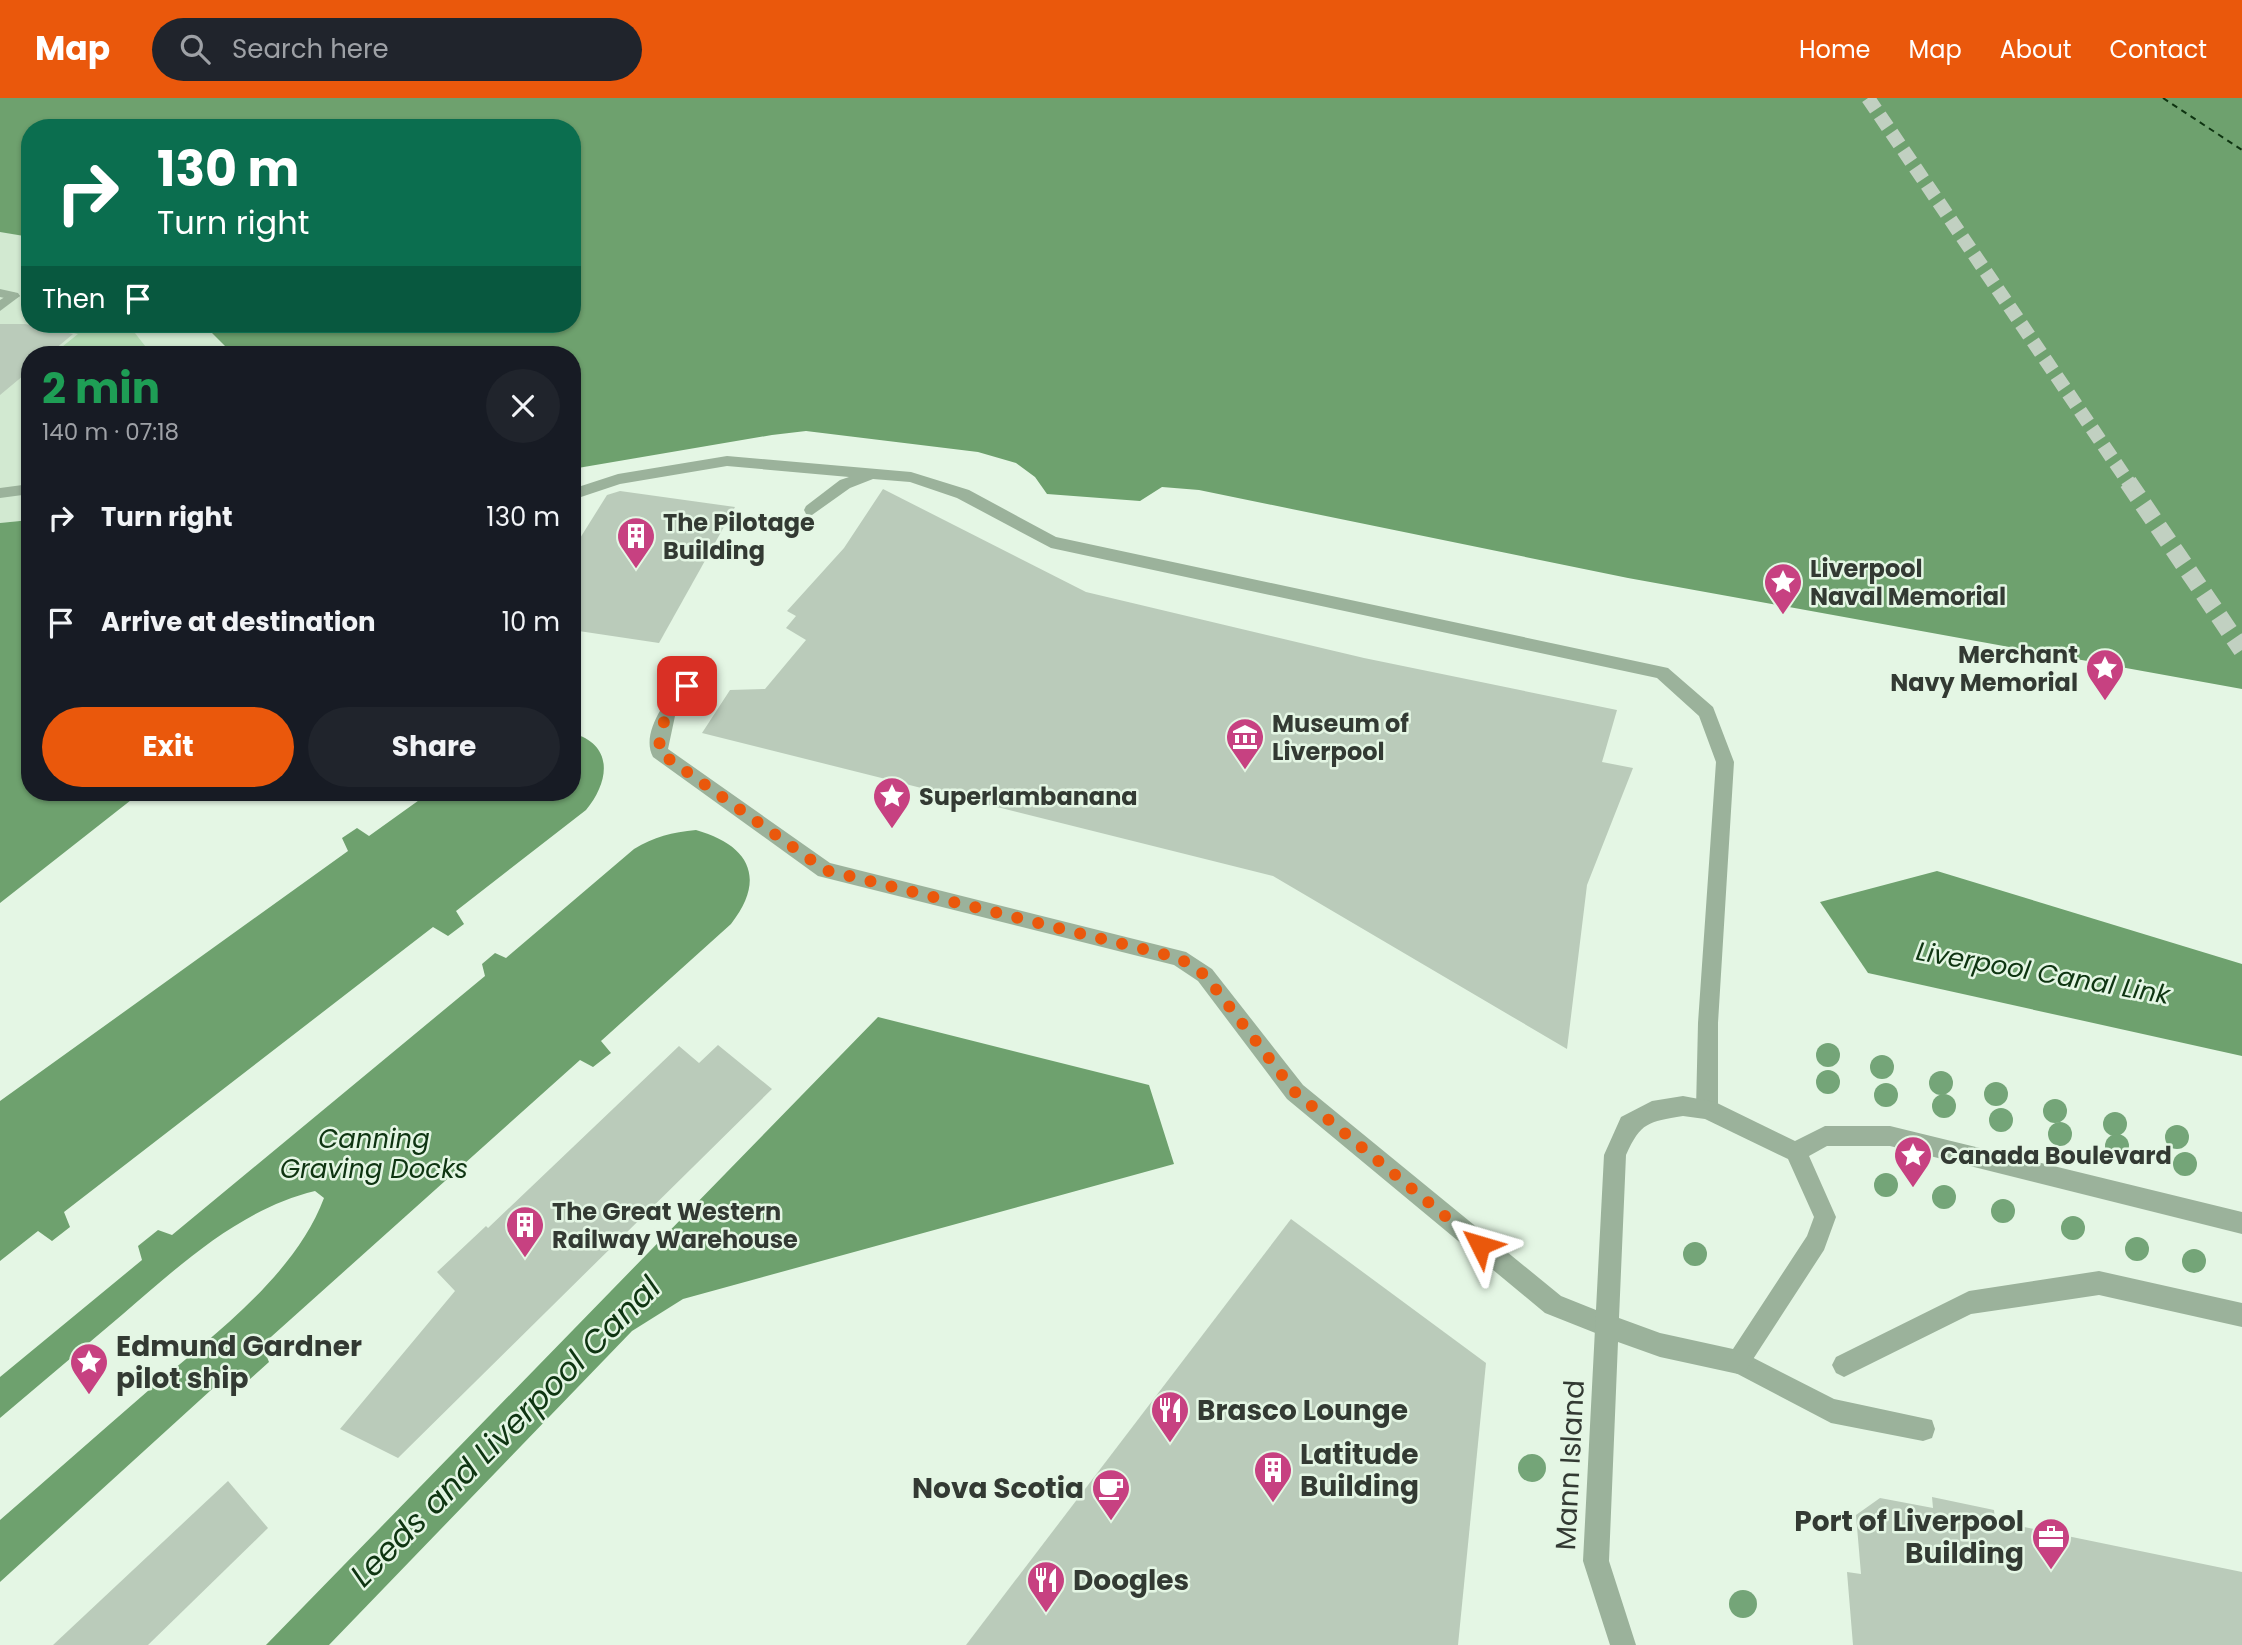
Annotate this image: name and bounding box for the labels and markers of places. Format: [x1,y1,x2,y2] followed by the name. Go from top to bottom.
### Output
[663,506,815,567] place label: The Pilotage Building
[615,515,657,570] building icon: The Pilotage Building
[1810,552,2006,613] place label: Liverpool Naval Memorial
[1762,561,1804,616] place icon: Liverpool Naval Memorial
[1890,638,2078,699] place label: Merchant Navy Memorial
[2084,647,2126,702] place icon: Merchant Navy Memorial
[657,656,717,716] pin
[1272,707,1409,768] place label: Museum of Liverpool
[1224,716,1266,771] museum icon: Museum of Liverpool
[871,775,913,830] place icon: Superlambanana
[919,780,1138,813] place label: Superlambanana
[1892,1134,1934,1189] place icon: Canada Boulevard
[1940,1139,2172,1172] place label: Canada Boulevard
[552,1195,798,1256] place label: The Great Western Railway Warehouse
[504,1204,546,1259] building icon: The Great Western Railway Warehouse
[116,1327,362,1398] place label: Edmund Gardner pilot ship
[68,1341,110,1396] place icon: Edmund Gardner pilot ship
[1149,1389,1191,1444] restaurant icon: Brasco Lounge
[1197,1391,1408,1430] place label: Brasco Lounge
[1300,1435,1419,1506] place label: Latitude Building
[1252,1449,1294,1504] building icon: Latitude Building
[1090,1467,1132,1522] cafe icon: Nova Scotia
[912,1469,1084,1508] place label: Nova Scotia
[1794,1502,2024,1573] place label: Port of Liverpool Building
[2030,1516,2072,1571] office icon: Port of Liverpool Building
[1025,1559,1067,1614] restaurant icon: Doogles
[1073,1561,1189,1600] place label: Doogles

